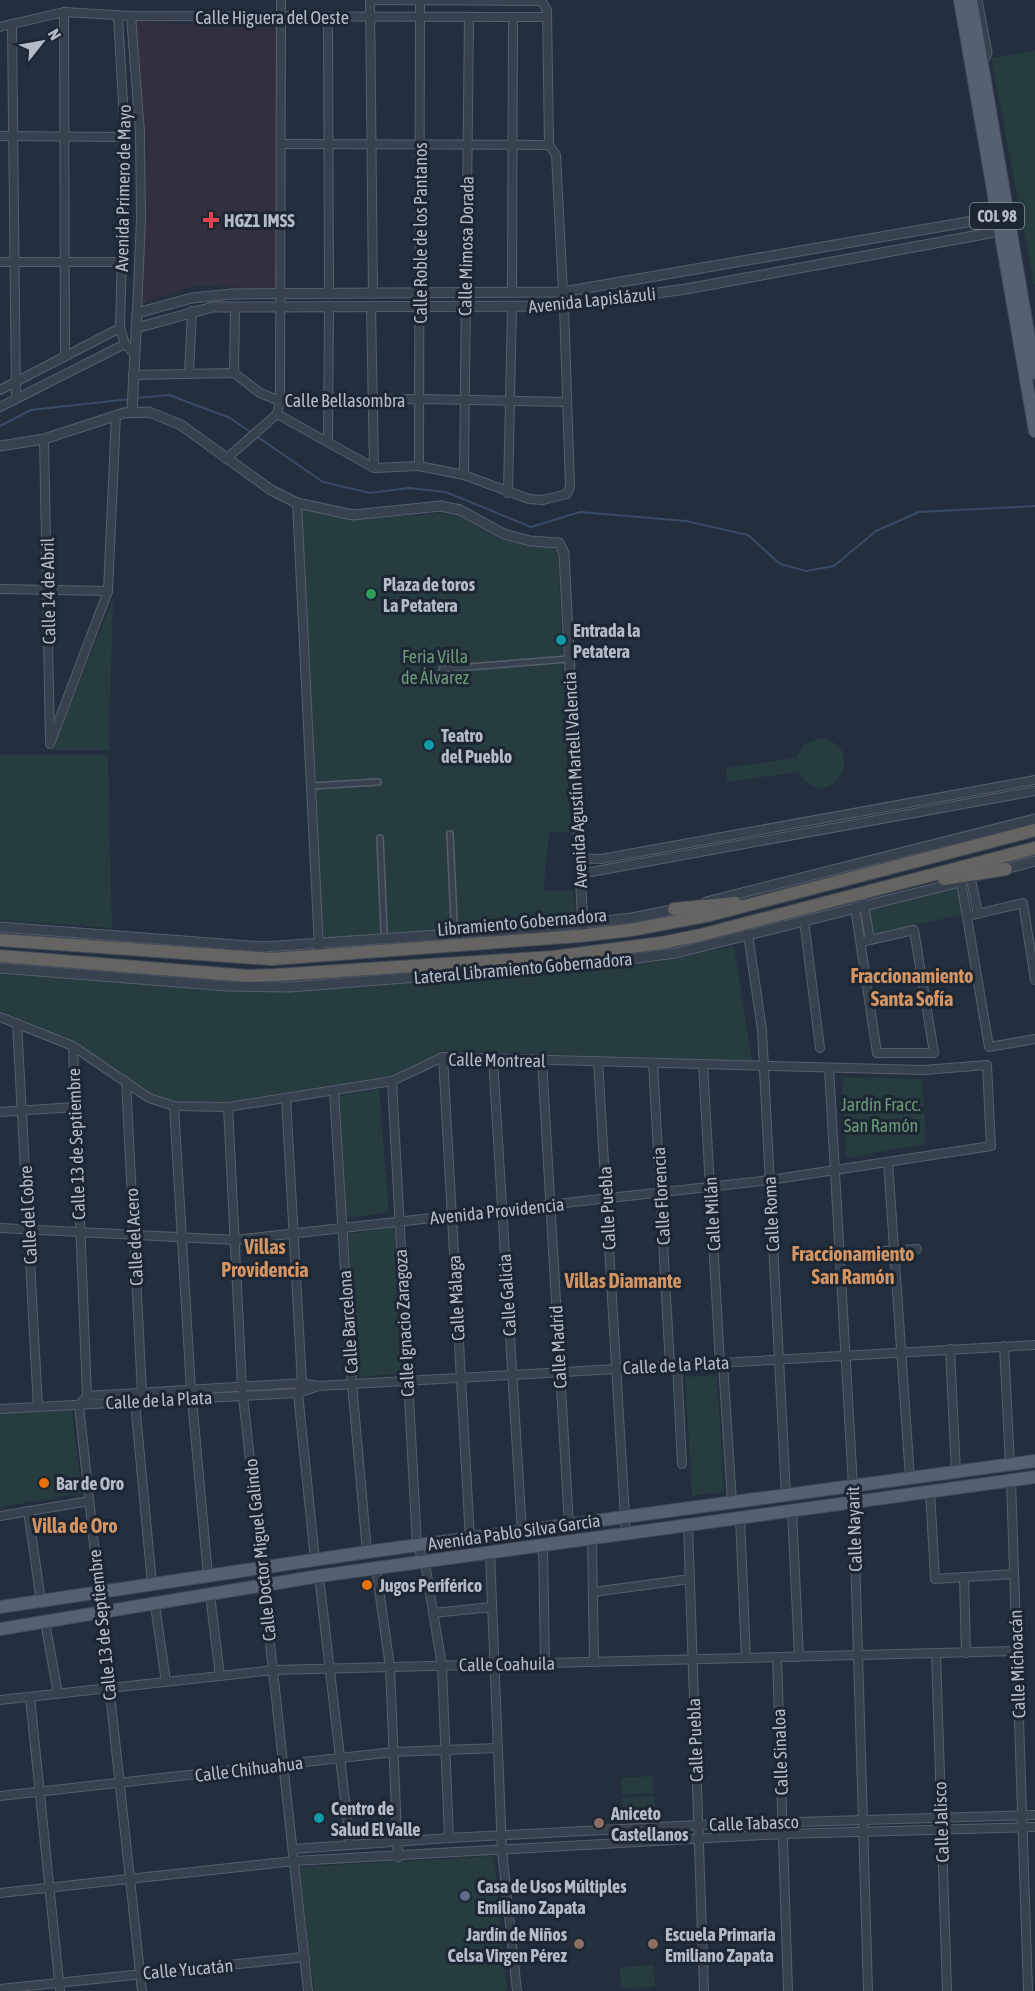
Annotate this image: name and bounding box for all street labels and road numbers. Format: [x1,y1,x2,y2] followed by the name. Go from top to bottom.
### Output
[195,7,349,28] street label: Calle Higuera del Oeste
[111,104,135,272] street label: Avenida Primero de Mayo
[410,142,431,324] street label: Calle Roble de los Pantanos
[454,176,478,316] street label: Calle Mimosa Dorada
[970,203,1024,229] road number: COL 98
[527,283,657,317] street label: Avenida Lapislázuli
[285,390,405,411] street label: Calle Bellasombra
[37,537,59,644] street label: Calle 14 de Abril
[559,671,591,889] street label: Avenida Agustín Martell Valencia
[436,904,608,940] street label: Libramiento Gobernadora
[413,948,633,988] street label: Lateral Libramiento Gobernadora
[448,1049,546,1071] street label: Calle Montreal
[63,1068,89,1220] street label: Calle 13 de Septiembre
[648,1146,674,1246] street label: Calle Florencia
[15,1165,41,1265] street label: Calle del Cobre
[594,1166,620,1250] street label: Calle Puebla
[700,1176,724,1252] street label: Calle Milán
[759,1176,783,1252] street label: Calle Roma
[121,1188,147,1286] street label: Calle del Acero
[429,1193,565,1229] street label: Avenida Providencia
[390,1249,418,1397] street label: Calle Ignacio Zaragoza
[494,1253,520,1337] street label: Calle Galicia
[443,1255,469,1341] street label: Calle Málaga
[334,1270,362,1374] street label: Calle Barcelona
[545,1305,571,1389] street label: Calle Madrid
[622,1352,730,1378] street label: Calle de la Plata
[105,1387,213,1413] street label: Calle de la Plata
[240,1458,280,1642] street label: Calle Doctor Miguel Galindo
[842,1486,866,1572] street label: Calle Nayarit
[426,1509,602,1555] street label: Avenida Pablo Silva García
[84,1548,120,1702] street label: Calle 13 de Septiembre
[1005,1609,1029,1719] street label: Calle Michoacán
[459,1653,555,1675] street label: Calle Coahuila
[683,1698,707,1782] street label: Calle Puebla
[768,1708,792,1796] street label: Calle Sinaloa
[194,1752,304,1786] street label: Calle Chihuahua
[929,1781,953,1863] street label: Calle Jalisco
[709,1811,799,1835] street label: Calle Tabasco
[142,1955,234,1983] street label: Calle Yucatán

